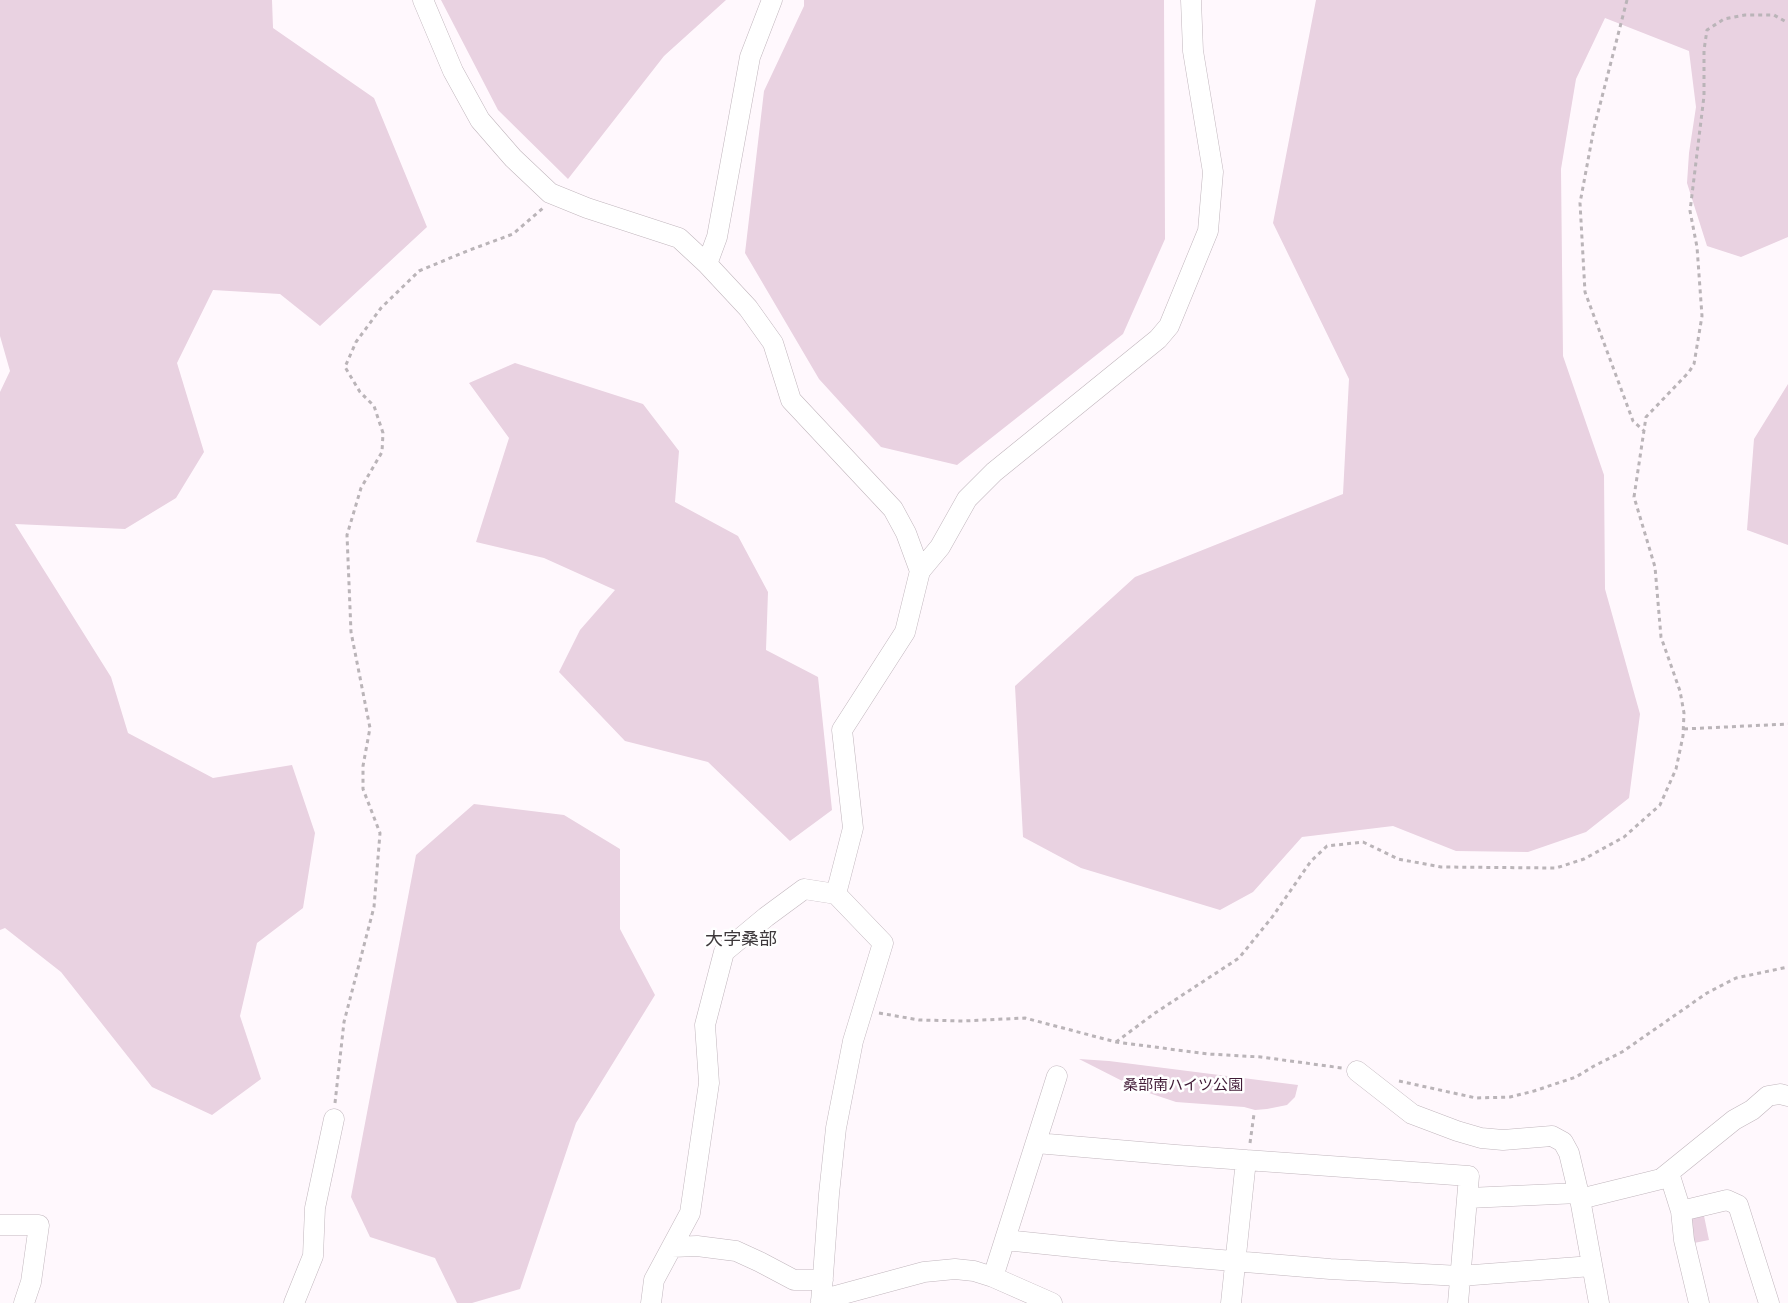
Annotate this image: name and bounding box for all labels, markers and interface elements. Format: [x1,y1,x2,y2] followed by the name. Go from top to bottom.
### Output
[705,929,777,951] district label: 大字桑部
[1123,1077,1243,1095] park label: 桑部南ハイツ公園

